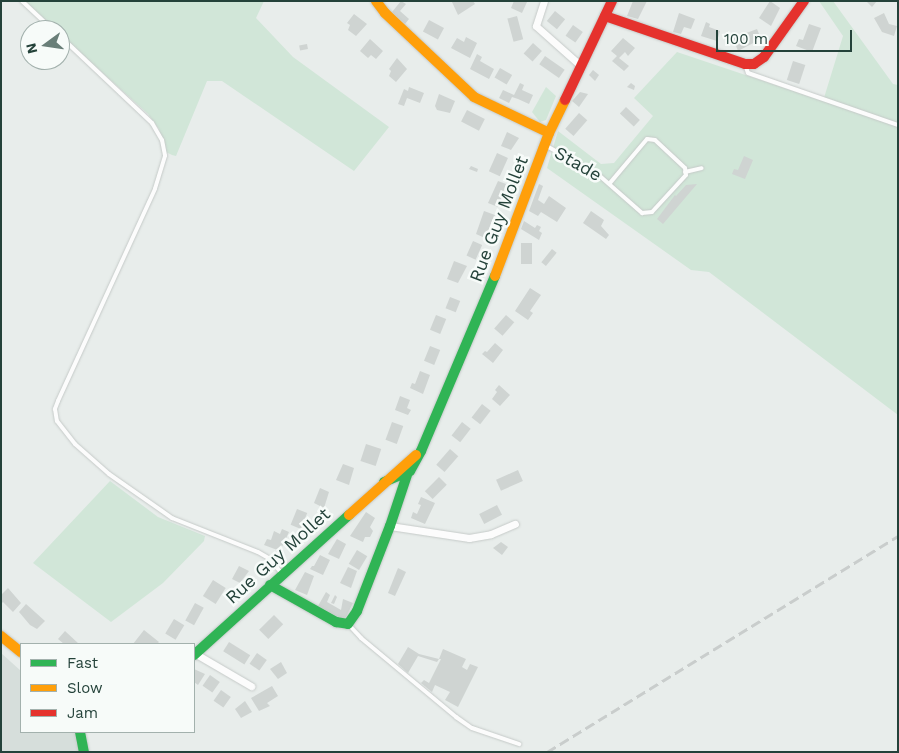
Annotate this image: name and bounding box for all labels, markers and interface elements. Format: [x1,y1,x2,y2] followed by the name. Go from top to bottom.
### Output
[20,20,70,70] north arrow
[719,20,855,52] scale bar
[724,30,768,48] text: 100 m
[22,41,40,55] text: N
[551,142,605,186] street label: Stade
[465,153,533,285] street label: Rue Guy Mollet
[221,503,335,609] street label: Rue Guy Mollet
[20,643,195,733] legend
[67,654,98,672] text: Fast
[67,679,103,697] text: Slow
[67,704,98,722] text: Jam

